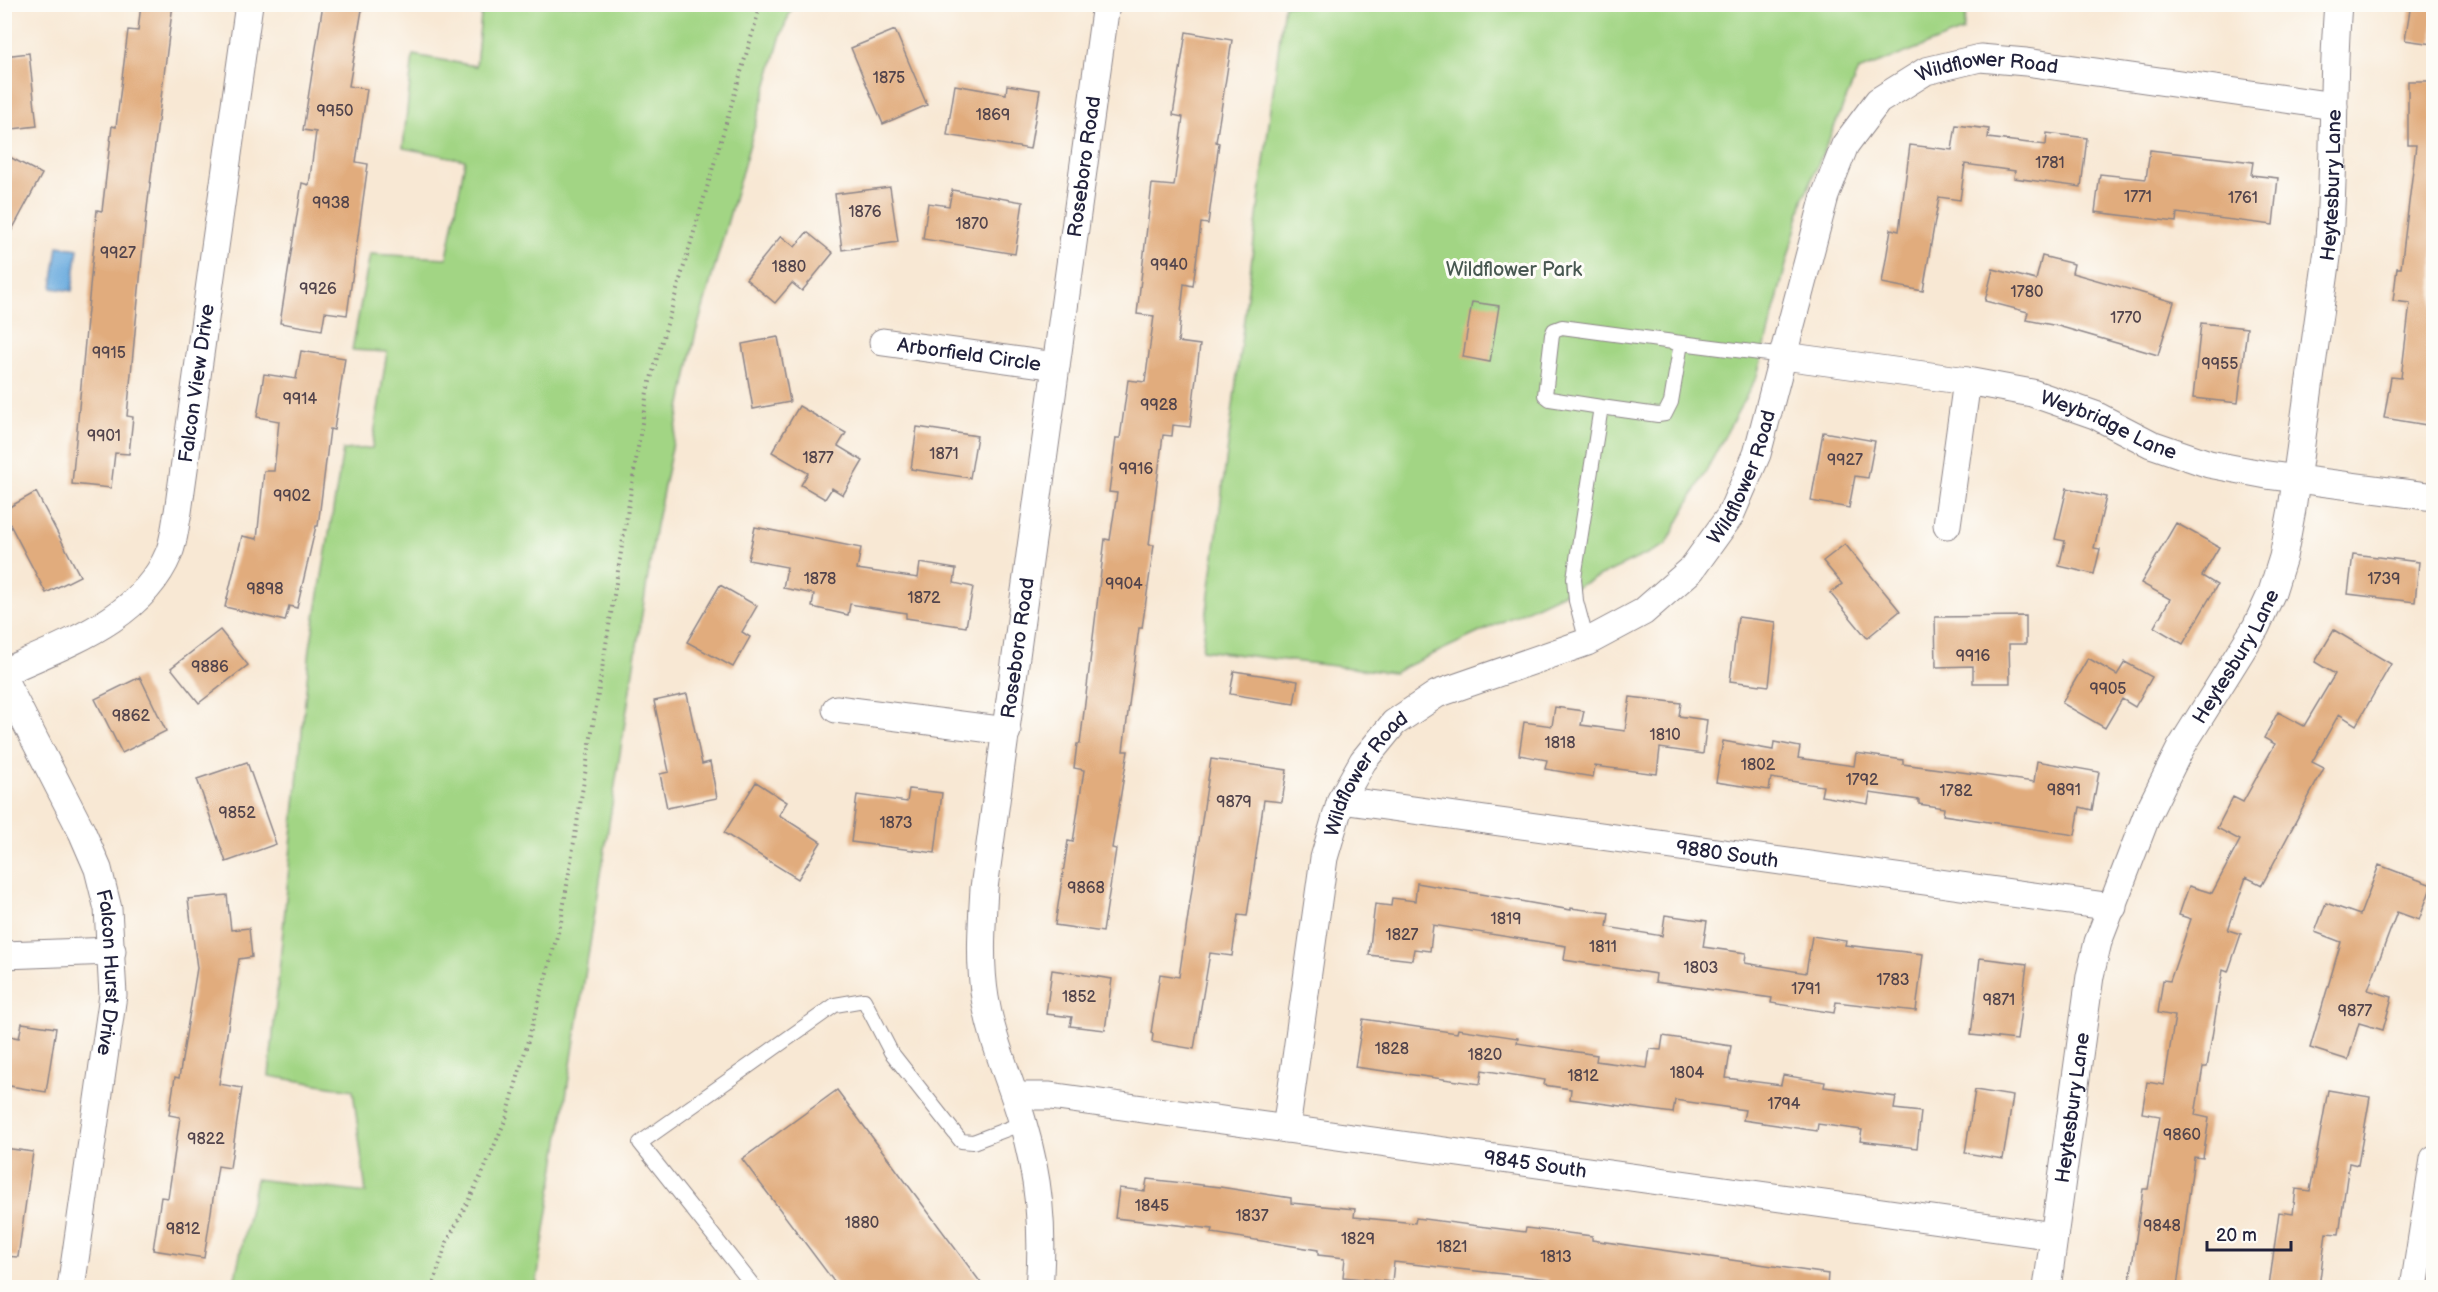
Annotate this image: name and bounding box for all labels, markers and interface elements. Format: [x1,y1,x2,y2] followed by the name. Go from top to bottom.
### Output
[1911,46,2060,88] street label: Wildflower Road
[873,69,905,88] house number: 1875
[1063,95,1106,239] street label: Roseboro Road
[316,102,354,121] house number: 9950
[976,106,1010,125] house number: 1869
[2316,109,2347,263] street label: Heytesbury Lane
[2035,154,2065,173] house number: 1781
[2124,188,2152,207] house number: 1771
[2228,189,2258,208] house number: 1761
[312,194,350,213] house number: 9938
[848,203,882,222] house number: 1876
[956,215,988,234] house number: 1870
[100,244,136,263] house number: 9927
[1150,256,1188,275] house number: 9940
[772,258,806,277] house number: 1880
[1446,258,1582,282] park label: Wildflower Park
[299,280,337,299] house number: 9926
[2011,283,2043,302] house number: 1780
[174,302,220,464] street label: Falcon View Drive
[2110,309,2142,328] house number: 1770
[896,333,1042,377] street label: Arborfield Circle
[92,344,126,363] house number: 9915
[2202,355,2238,374] house number: 9955
[2037,386,2180,465] street label: Weybridge Lane
[283,390,317,409] house number: 9914
[1140,396,1178,415] house number: 9928
[1702,407,1781,549] street label: Wildflower Road
[87,427,121,446] house number: 9901
[929,445,959,464] house number: 1871
[802,449,834,468] house number: 1877
[1827,451,1863,470] house number: 9927
[1119,460,1153,479] house number: 9916
[273,487,311,506] house number: 9902
[804,570,836,589] house number: 1878
[2367,570,2401,589] house number: 1739
[1105,575,1143,594] house number: 9904
[997,576,1040,720] street label: Roseboro Road
[246,580,284,599] house number: 9898
[2188,586,2285,728] street label: Heytesbury Lane
[908,589,941,608] house number: 1872
[1956,647,1990,666] house number: 9916
[191,658,229,677] house number: 9886
[2089,680,2127,699] house number: 9905
[1320,706,1412,840] street label: Wildflower Road
[112,707,150,726] house number: 9862
[1649,726,1681,745] house number: 1810
[1544,734,1576,753] house number: 1818
[1741,756,1776,775] house number: 1802
[1846,771,1879,790] house number: 1792
[2047,781,2081,800] house number: 9891
[1940,782,1973,801] house number: 1782
[1216,793,1252,812] house number: 9879
[218,804,256,823] house number: 9852
[879,814,913,833] house number: 1873
[1674,836,1780,874] street label: 9880 South
[1067,879,1105,898] house number: 9868
[91,887,124,1057] street label: Falcon Hurst Drive
[1491,910,1521,929] house number: 1819
[1386,926,1419,945] house number: 1827
[1589,938,1617,957] house number: 1811
[1684,959,1719,978] house number: 1803
[1876,971,1910,990] house number: 1783
[1791,980,1821,999] house number: 1791
[1062,988,1097,1007] house number: 1852
[1983,991,2015,1010] house number: 9871
[2338,1002,2372,1021] house number: 9877
[2051,1031,2095,1185] street label: Heytesbury Lane
[1375,1040,1409,1059] house number: 1828
[1468,1046,1502,1065] house number: 1820
[1670,1064,1705,1083] house number: 1804
[1567,1067,1599,1086] house number: 1812
[1767,1095,1801,1114] house number: 1794
[2163,1126,2201,1145] house number: 9860
[187,1130,225,1149] house number: 9822
[1482,1146,1588,1184] street label: 9845 South
[1135,1197,1169,1216] house number: 1845
[1235,1207,1269,1226] house number: 1837
[845,1214,879,1233] house number: 1880
[2207,1214,2291,1252] scale bar
[2143,1217,2181,1236] house number: 9848
[166,1220,201,1239] house number: 9812
[2216,1225,2257,1246] text: 20 m
[1341,1230,1375,1249] house number: 1829
[1437,1238,1467,1257] house number: 1821
[1540,1248,1572,1267] house number: 1813

